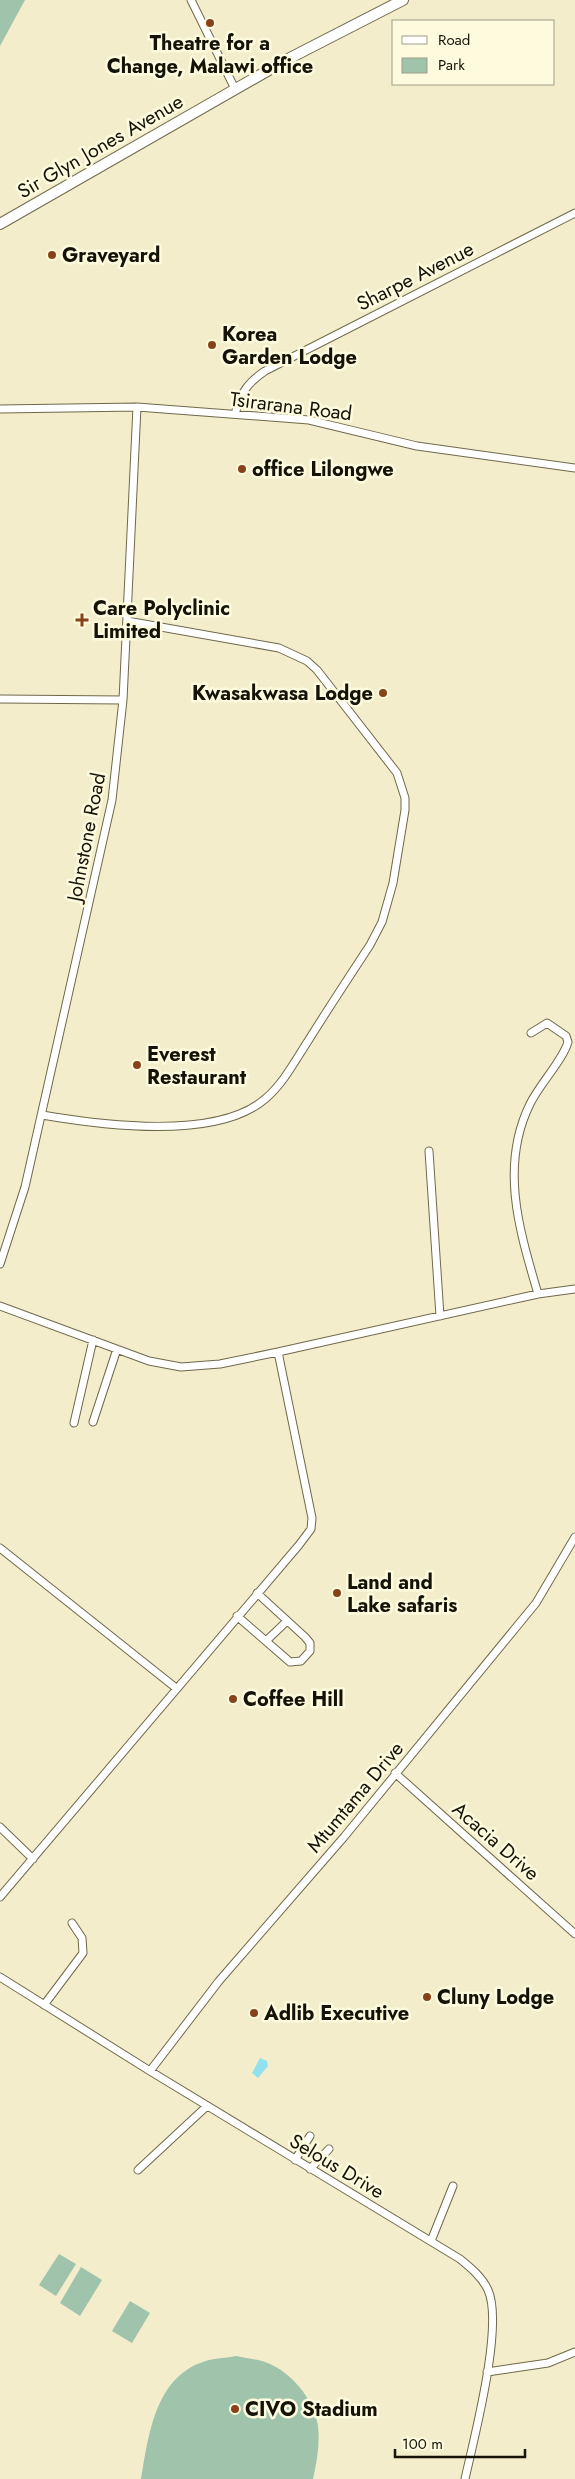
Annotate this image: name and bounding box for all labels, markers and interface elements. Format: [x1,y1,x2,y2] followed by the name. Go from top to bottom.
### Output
[204,17,216,29] marker: Theatre for a Change, Malawi office
[392,20,555,85] legend
[107,29,313,81] place label: Theatre for a Change, Malawi office
[438,29,470,51] text: Road
[438,54,465,76] text: Park
[12,87,189,206] street label: Sir Glyn Jones Avenue
[352,234,479,318] street label: Sharpe Avenue
[62,241,160,270] place label: Graveyard
[46,249,58,261] marker: Graveyard
[222,320,357,372] place label: Korea Garden Lodge
[206,339,218,351] marker: Korea Garden Lodge
[228,385,354,428] street label: Tsirarana Road
[252,455,394,484] place label: office Lilongwe
[236,463,248,475] marker: office Lilongwe
[93,594,230,646] place label: Care Polyclinic Limited
[75,613,89,627] marker: Care Polyclinic Limited
[192,679,373,708] place label: Kwasakwasa Lodge
[377,687,389,699] marker: Kwasakwasa Lodge
[59,770,113,907] street label: Johnstone Road
[147,1040,247,1092] place label: Everest Restaurant
[131,1059,143,1071] marker: Everest Restaurant
[347,1568,457,1620] place label: Land and Lake safaris
[331,1587,343,1599] marker: Land and Lake safaris
[243,1685,344,1714] place label: Coffee Hill
[227,1693,239,1705] marker: Coffee Hill
[300,1735,411,1859] street label: Mtumtama Drive
[446,1795,546,1887] street label: Acacia Drive
[437,1983,554,2012] place label: Cluny Lodge
[421,1991,433,2003] marker: Cluny Lodge
[263,1999,409,2028] place label: Adlib Executive
[248,2007,260,2019] marker: Adlib Executive
[284,2127,390,2206] street label: Selous Drive
[245,2395,378,2424] place label: CIVO Stadium
[229,2403,241,2415] marker: CIVO Stadium
[395,2426,525,2458] scale bar
[402,2433,443,2455] text: 100 m

